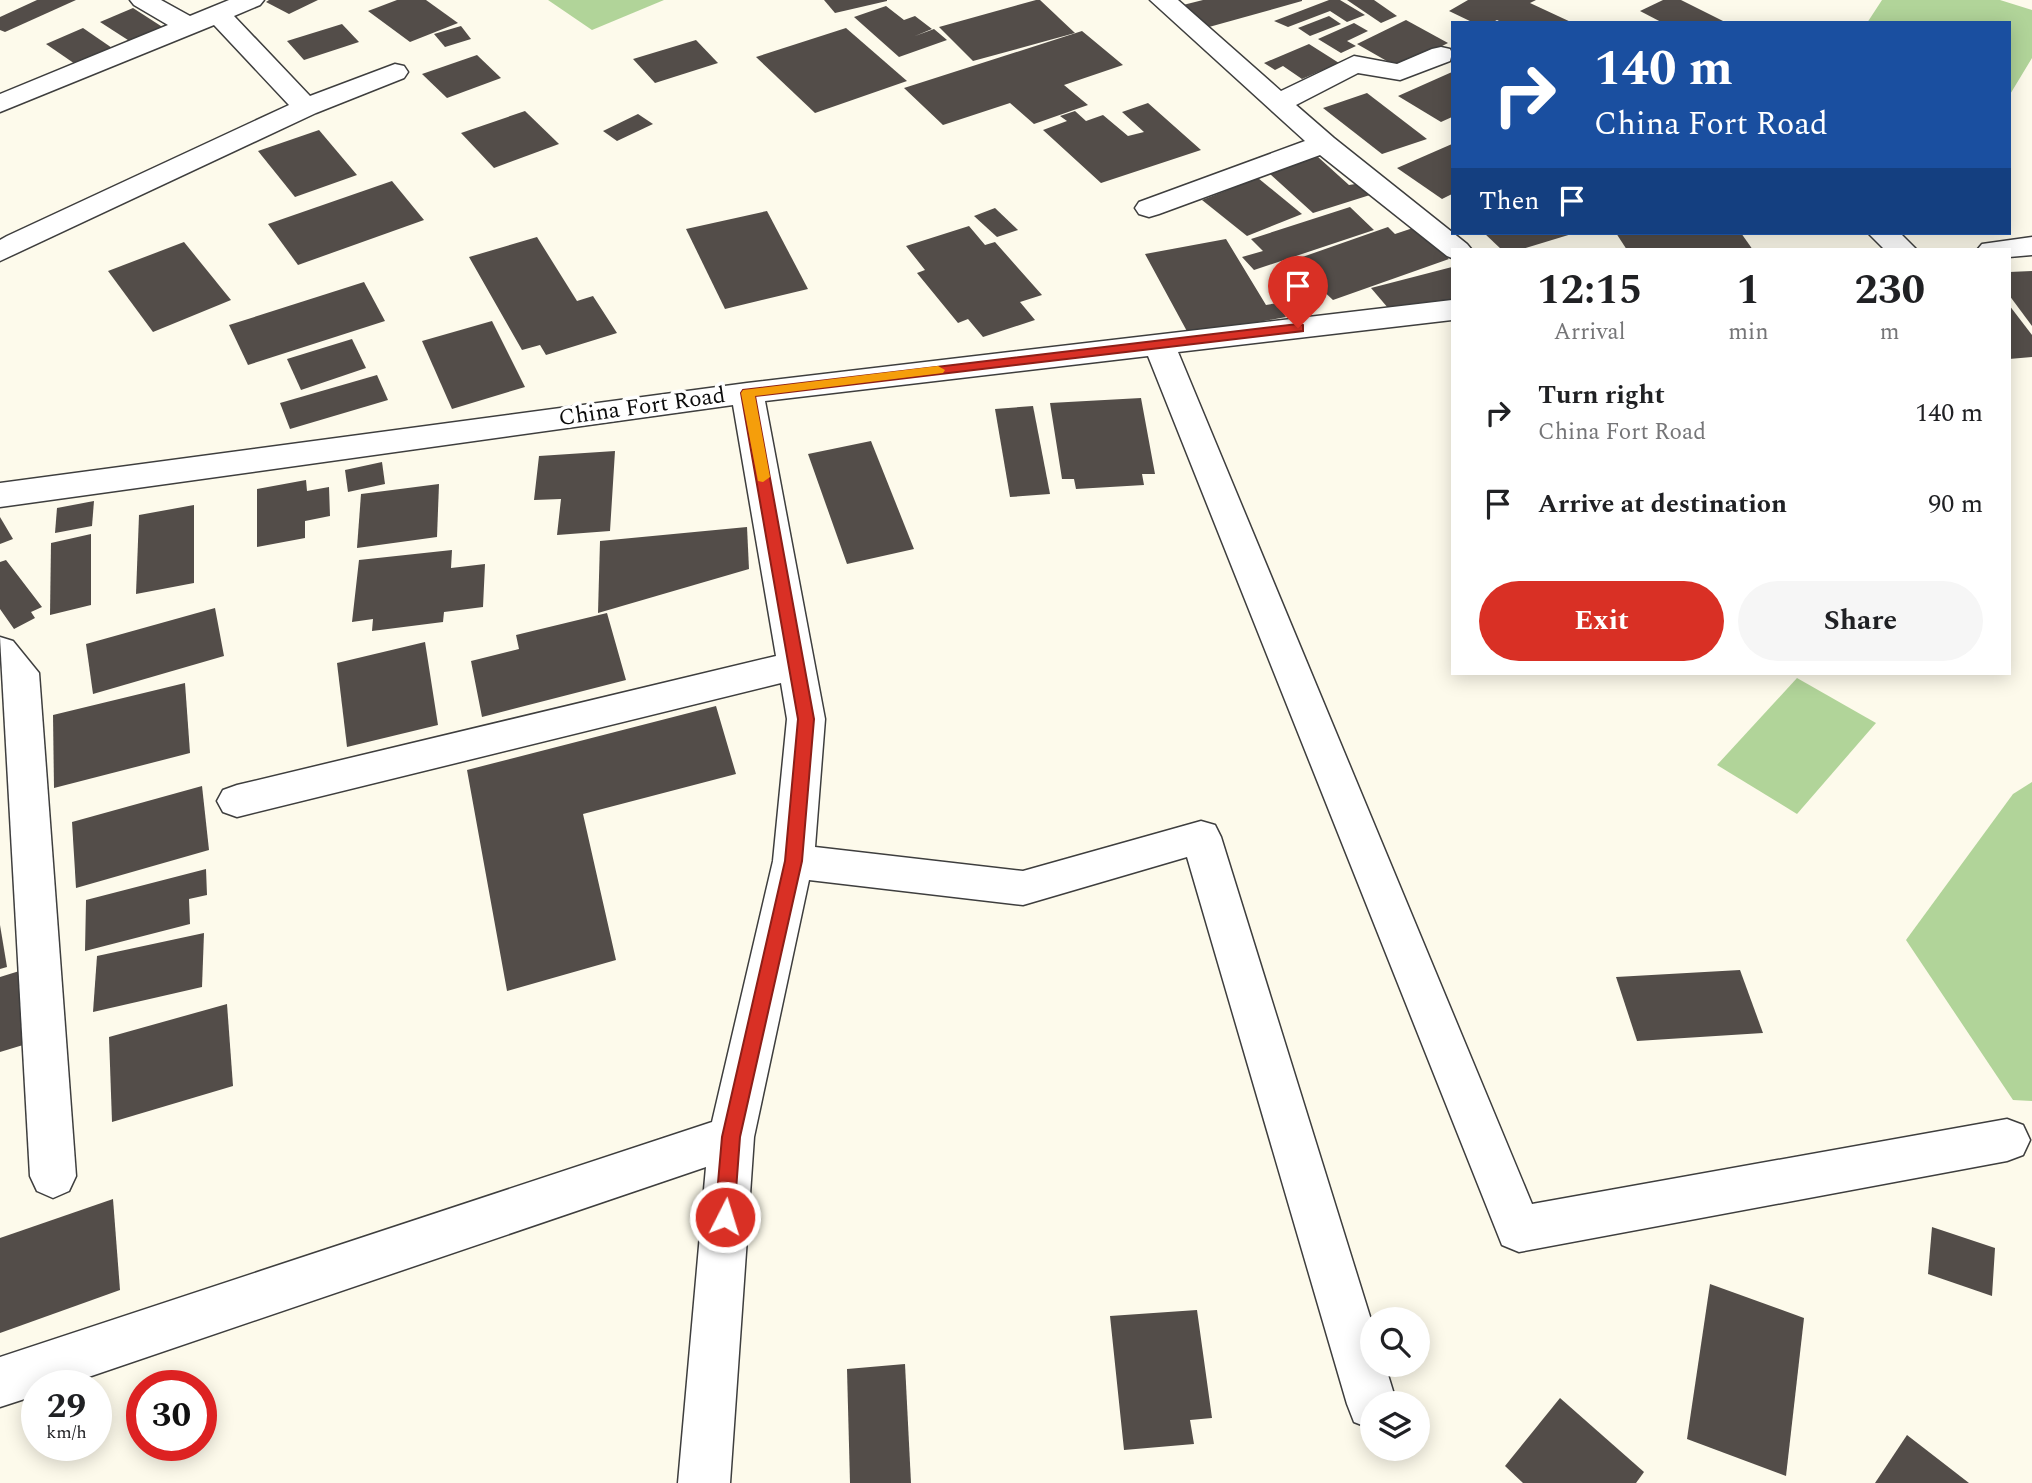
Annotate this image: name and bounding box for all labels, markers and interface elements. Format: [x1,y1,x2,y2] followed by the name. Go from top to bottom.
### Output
[1594,32,1733,107] text: 140 m
[1479,49,1570,140] icon: right
[1594,100,1828,149] text: China Fort Road
[1479,181,1539,221] text: Then
[1553,182,1591,220] icon: arrive
[1268,256,1328,328] pin
[1537,259,1642,322] text: 12:15
[1737,259,1760,322] text: 1
[1854,259,1925,322] text: 230
[1279,267,1317,305] icon: arrive
[1554,315,1625,350] text: Arrival
[1728,315,1769,350] text: min
[1880,315,1900,350] text: m
[1538,375,1665,415] text: Turn right
[556,378,728,436] street label: China Fort Road
[1915,393,1983,433] text: 140 m
[1479,394,1517,432] icon: right
[1538,415,1706,450] text: China Fort Road
[1538,484,1787,524] text: Arrive at destination
[1928,484,1983,524] text: 90 m
[1479,485,1517,523] icon: arrive
[1479,581,1724,661] button: Exit
[1738,581,1983,661] button: Share
[688,1180,762,1254] position arrow
[1360,1307,1430,1461] map controls
[1360,1307,1430,1377] button: search
[126,1370,217,1461] speed limit sign: 30
[47,1380,86,1433] text: 29
[1360,1391,1430,1461] button: layers
[46,1419,87,1446] text: km/h

